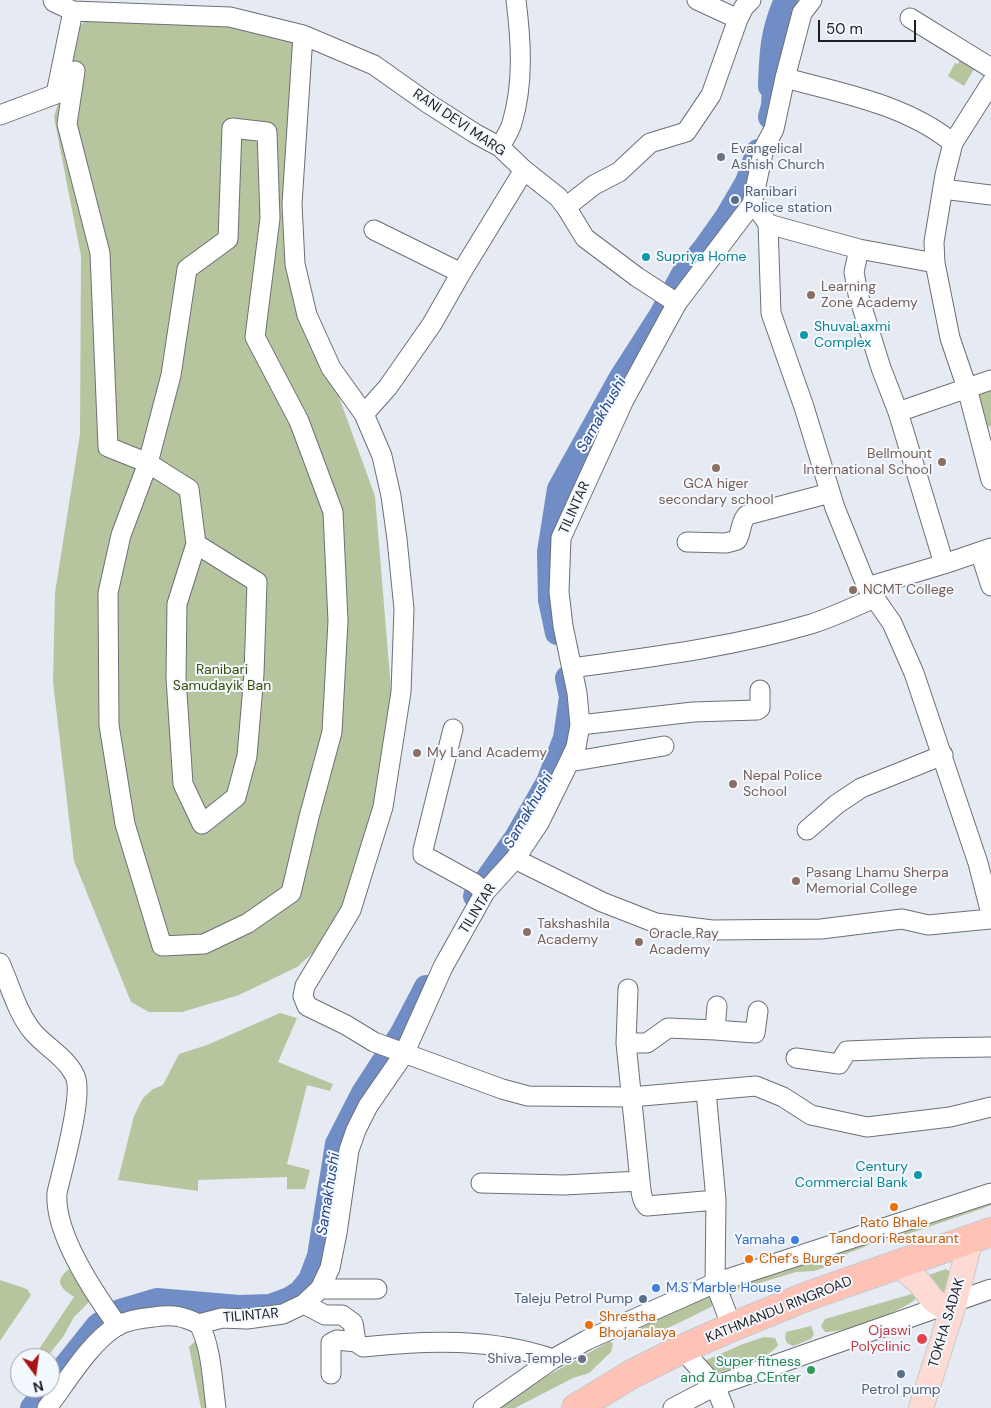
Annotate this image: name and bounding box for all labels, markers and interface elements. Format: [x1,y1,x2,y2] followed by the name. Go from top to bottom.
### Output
[821,10,918,42] scale bar
[826,19,863,39] text: 50 m
[409,86,509,160] street label: RANI DEVI MARG
[731,141,825,174] place label: Evangelical Ashish Church
[715,151,727,163] marker: Evangelical Ashish Church
[745,184,832,216] place label: Ranibari Police station
[729,194,741,206] marker: Ranibari Police station
[656,249,746,265] place label: Supriya Home
[640,251,652,263] marker: Supriya Home
[821,279,918,312] place label: Learning Zone Academy
[805,289,817,301] marker: Learning Zone Academy
[814,319,891,352] place label: ShuvaLaxmi Complex
[798,329,810,341] marker: ShuvaLaxmi Complex
[573,374,631,456] water label: Samakhushi
[803,446,932,478] place label: Bellmount International School
[936,456,948,468] marker: Bellmount International School
[710,462,722,474] marker: GCA higer secondary school
[658,476,774,508] place label: GCA higer secondary school
[556,479,594,537] street label: TILINTAR
[863,582,954,598] place label: NCMT College
[847,584,859,596] marker: NCMT College
[173,662,271,694] park label: Ranibari Samudayik Ban
[427,745,547,761] place label: My Land Academy
[411,747,423,759] marker: My Land Academy
[743,768,822,800] place label: Nepal Police School
[500,770,558,852] water label: Samakhushi
[727,778,739,790] marker: Nepal Police School
[806,865,949,898] place label: Pasang Lhamu Sherpa Memorial College
[790,875,802,887] marker: Pasang Lhamu Sherpa Memorial College
[456,881,500,937] street label: TILINTAR
[537,916,610,949] place label: Takshashila Academy
[521,926,533,938] marker: Takshashila Academy
[649,926,719,959] place label: Oracle Ray Academy
[633,936,645,948] marker: Oracle Ray Academy
[314,1151,344,1237] water label: Samakhushi
[795,1159,908,1192] place label: Century Commercial Bank
[912,1169,924,1181] marker: Century Commercial Bank
[888,1201,900,1213] marker: Rato Bhale Tandoori Restaurant
[829,1215,959,1248] place label: Rato Bhale Tandoori Restaurant
[735,1232,785,1248] place label: Yamaha
[789,1234,801,1246] marker: Yamaha
[759,1251,845,1267] place label: Chef's Burger
[743,1253,755,1265] marker: Chef's Burger
[703,1273,855,1347] street label: KATHMANDU RINGROAD
[925,1276,969,1370] street label: TOKHA SADAK
[666,1280,781,1296] place label: M.S Marble House
[650,1282,662,1294] marker: M.S Marble House
[514,1291,633,1307] place label: Taleju Petrol Pump
[637,1293,649,1305] marker: Taleju Petrol Pump
[222,1305,280,1327] street label: TILINTAR
[599,1309,676,1341] place label: Shrestha Bhojanalaya
[583,1319,595,1331] marker: Shrestha Bhojanalaya
[851,1323,911,1355] place label: Ojaswi Polyclinic
[915,1332,929,1346] marker: Ojaswi Polyclinic
[10,1348,60,1398] north arrow
[487,1351,572,1367] place label: Shiva Temple
[576,1353,588,1365] marker: Shiva Temple
[680,1354,801,1386] place label: Super fitness and Zumba CEnter
[805,1364,817,1376] marker: Super fitness and Zumba CEnter
[895,1368,907,1380] marker: Petrol pump
[31,1377,46,1397] text: N
[861,1382,941,1398] place label: Petrol pump

